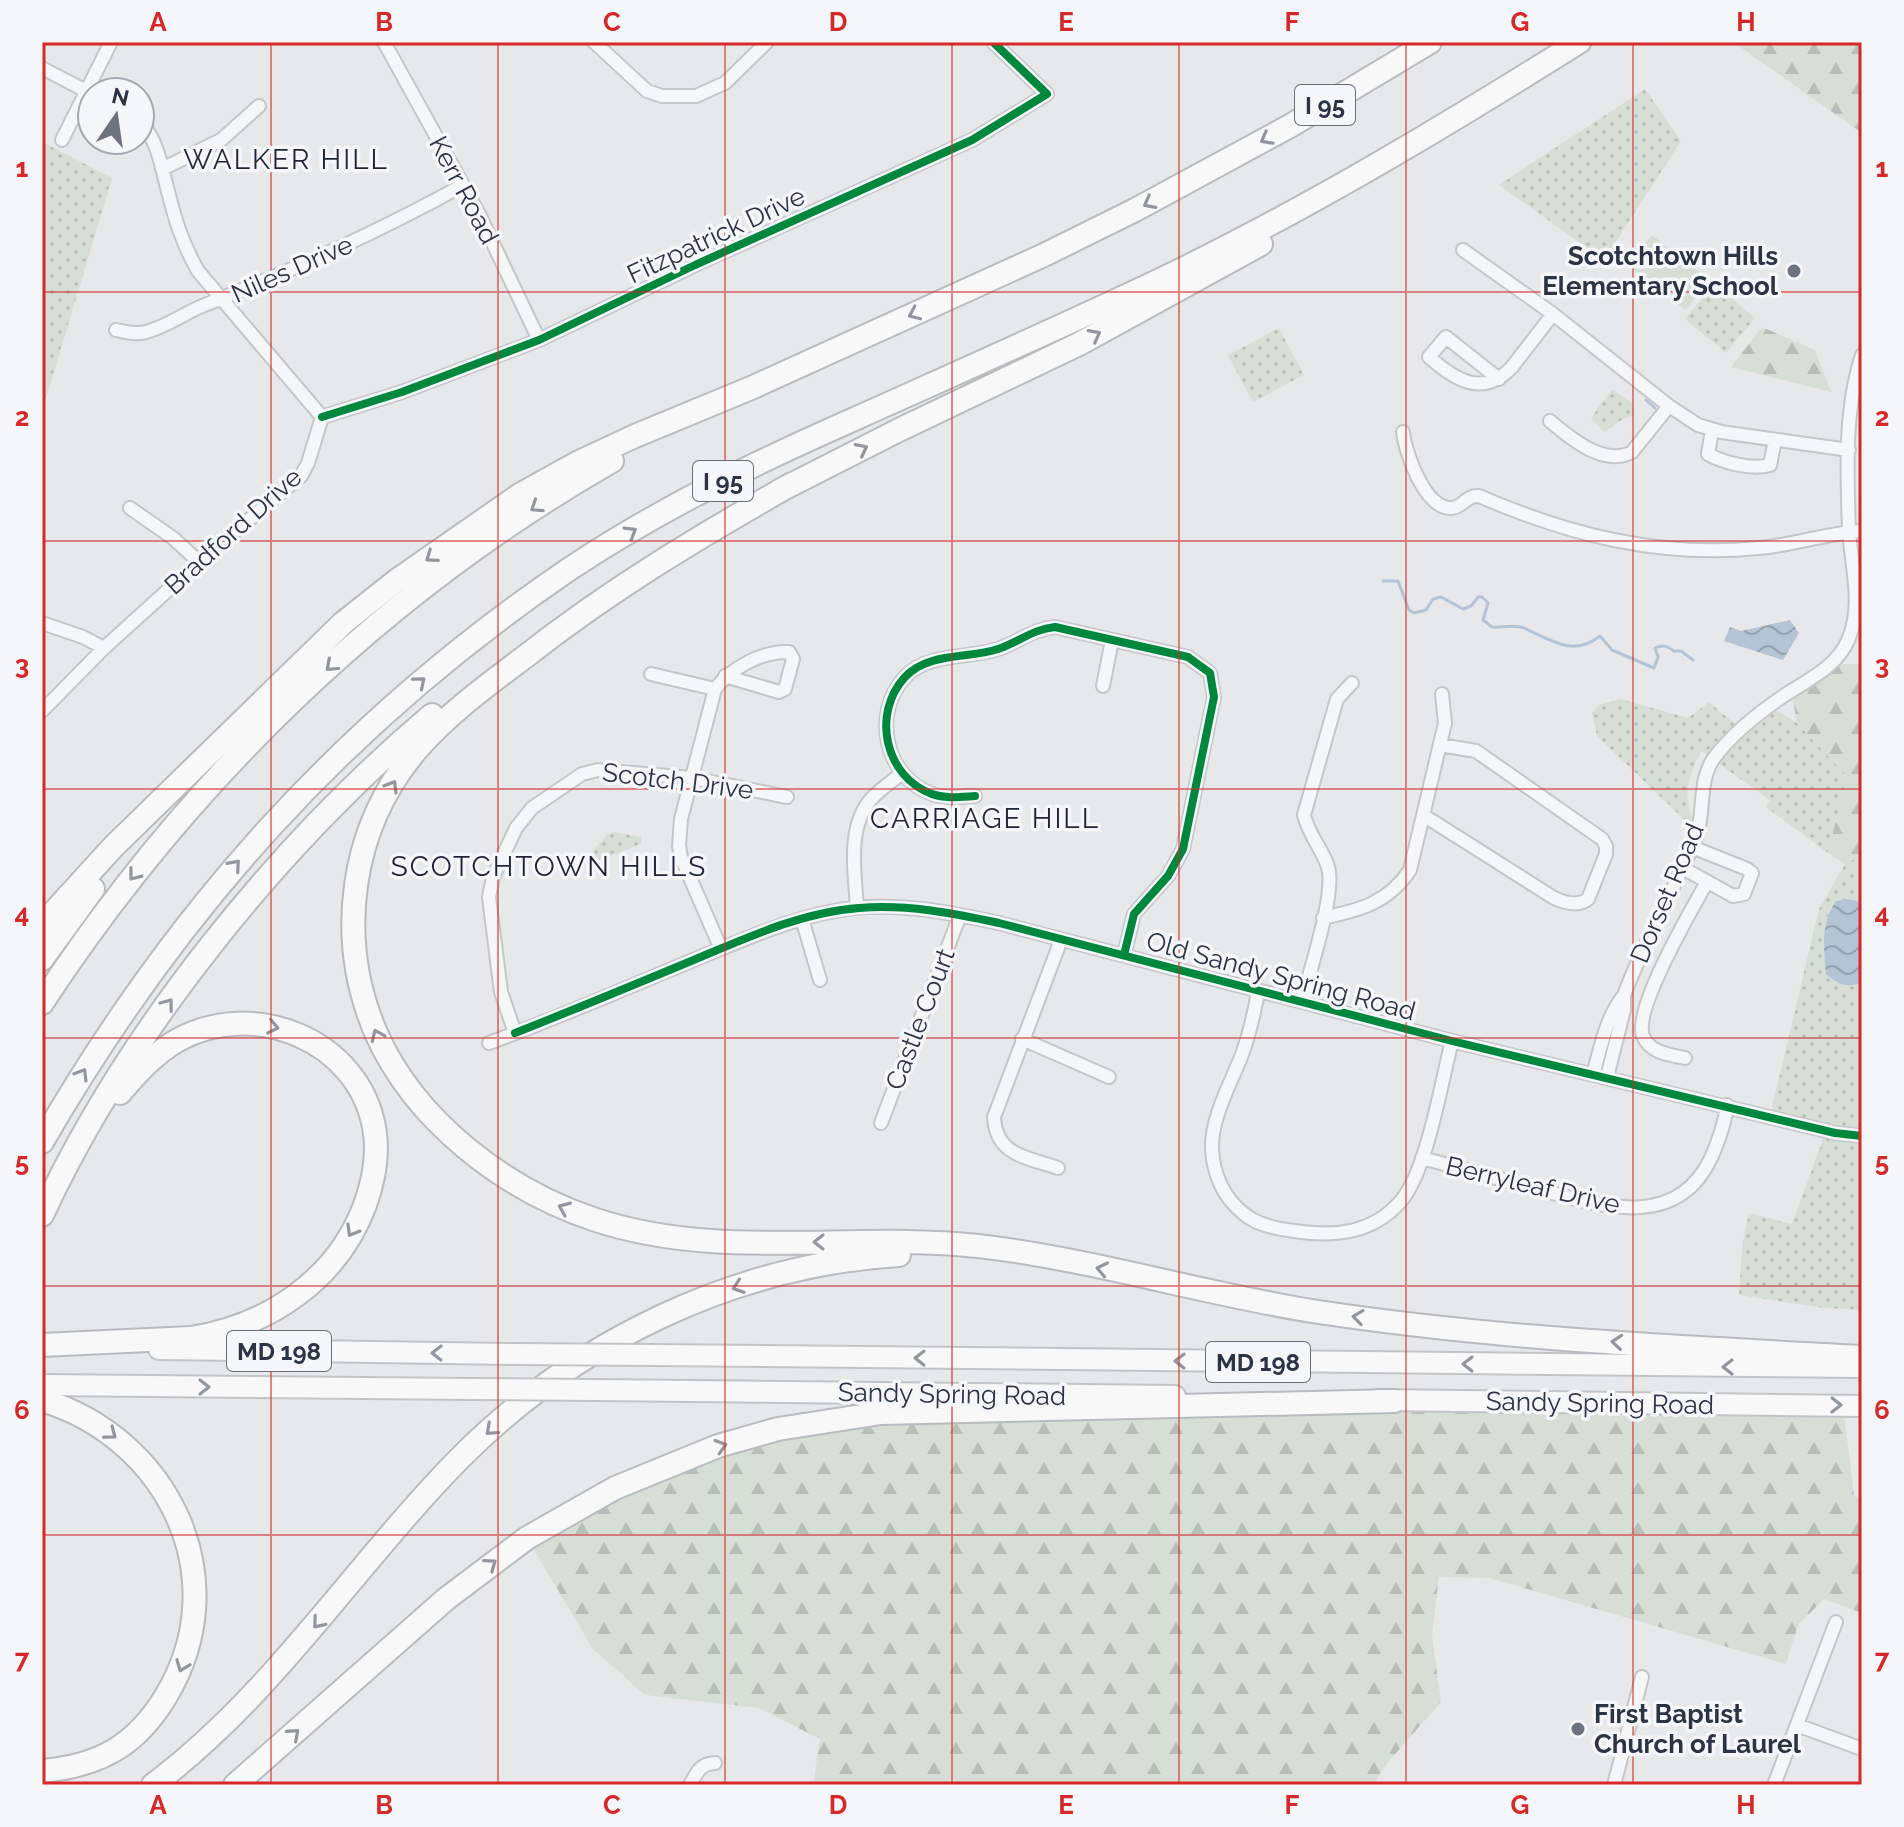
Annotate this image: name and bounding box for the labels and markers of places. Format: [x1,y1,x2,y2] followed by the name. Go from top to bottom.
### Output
[1542,241,1779,301] place label: Scotchtown Hills Elementary School
[1785,262,1803,280] marker: Scotchtown Hills Elementary School
[1594,1699,1802,1759] place label: First Baptist Church of Laurel
[1569,1720,1587,1738] marker: First Baptist Church of Laurel

